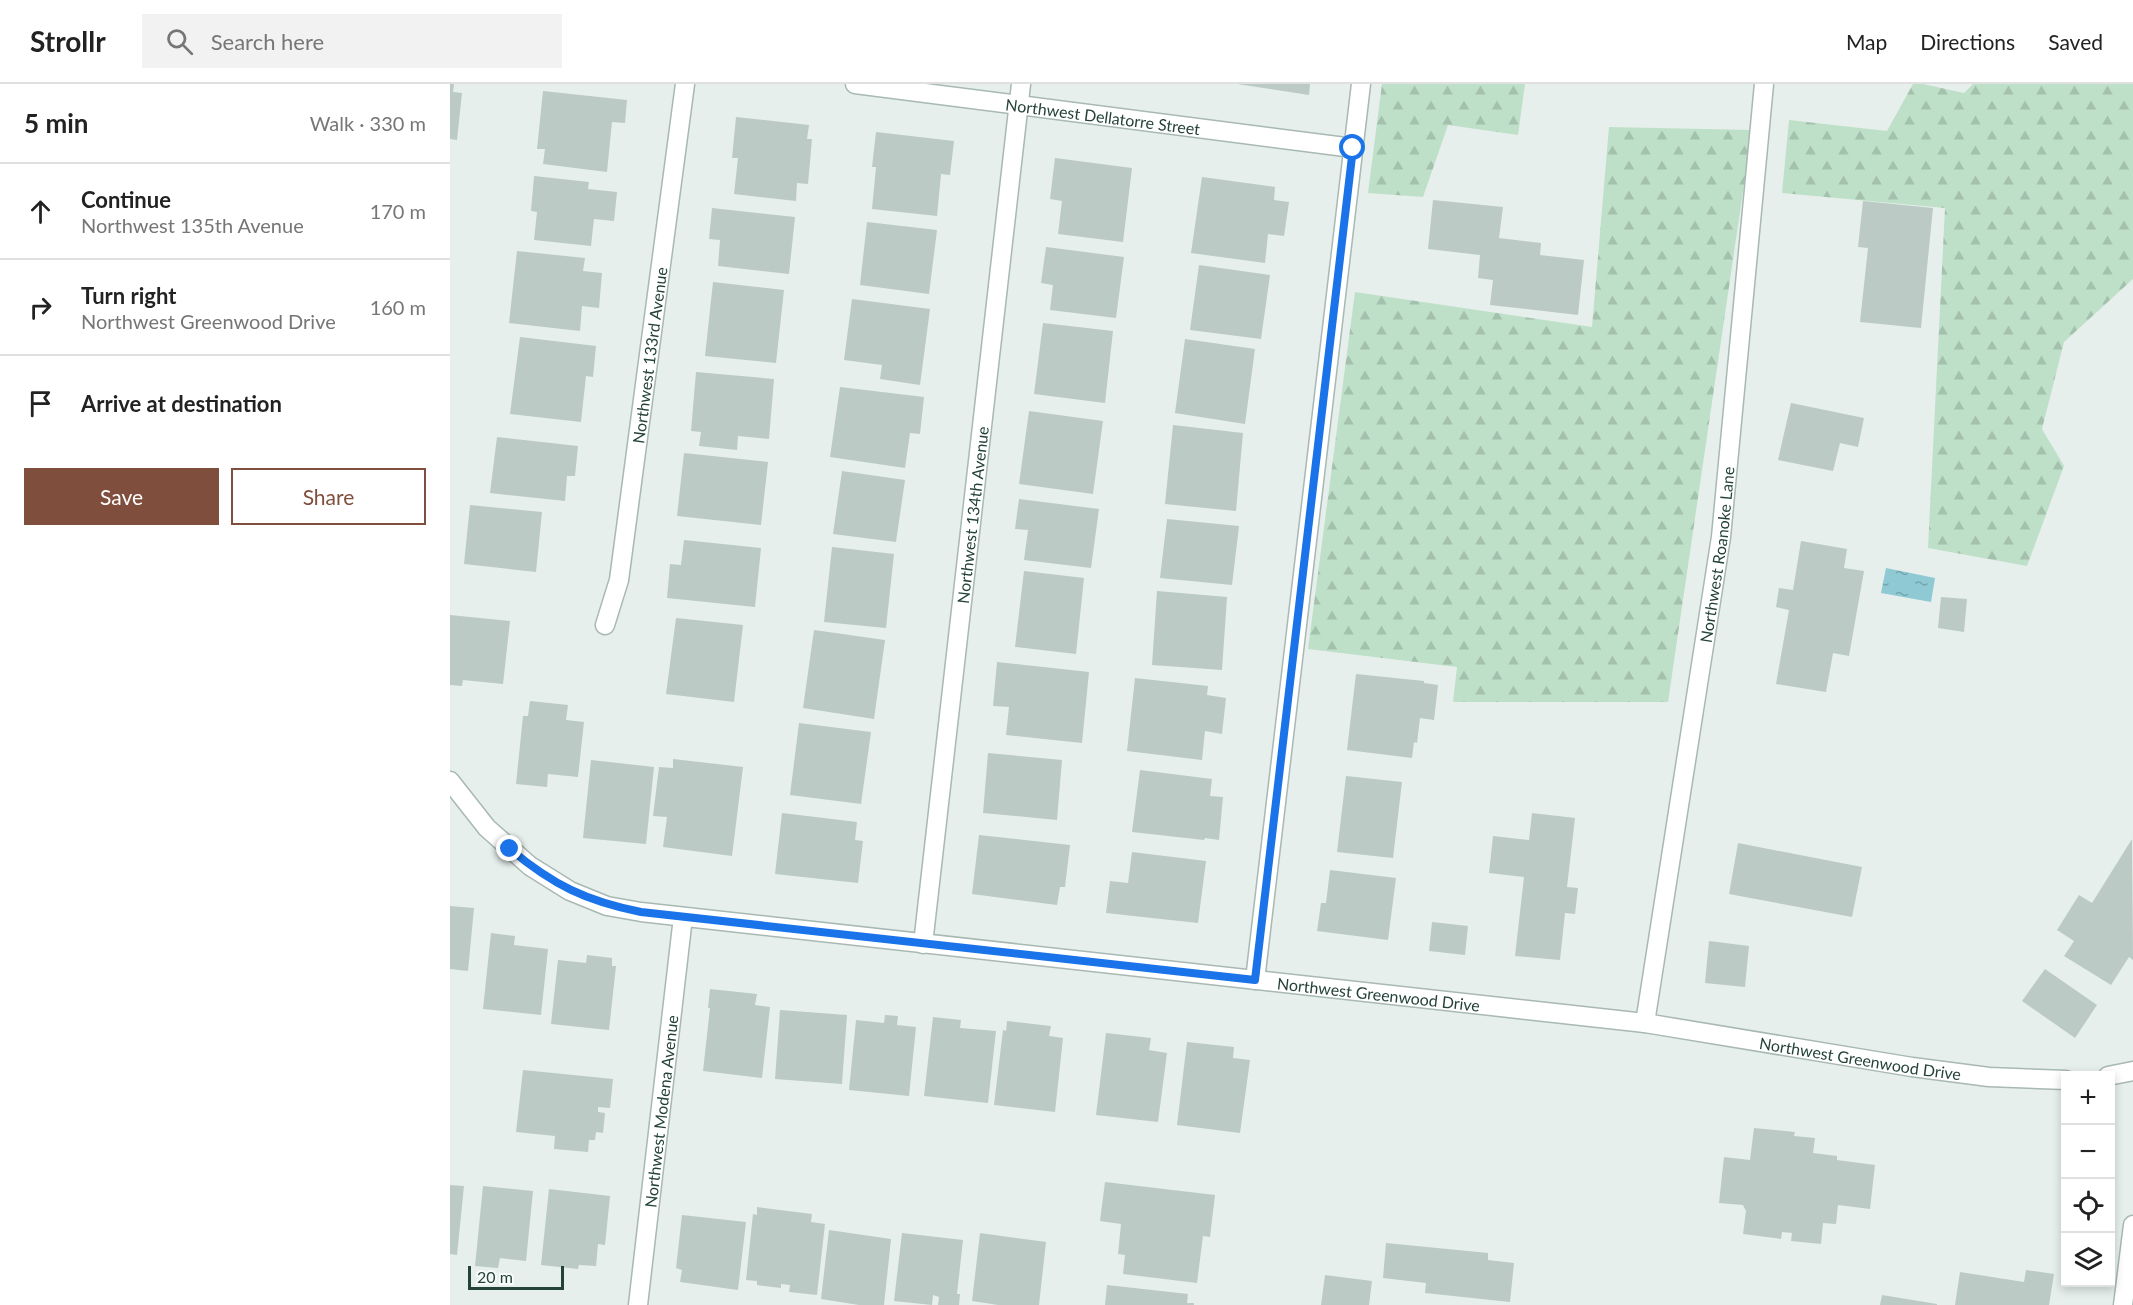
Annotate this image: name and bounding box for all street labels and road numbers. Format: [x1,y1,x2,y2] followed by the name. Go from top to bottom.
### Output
[1005,94,1202,138] street label: Northwest Dellatorre Street
[628,266,670,445] street label: Northwest 133rd Avenue
[952,425,991,604] street label: Northwest 134th Avenue
[1695,466,1737,644] street label: Northwest Roanoke Lane
[1276,973,1481,1014] street label: Northwest Greenwood Drive
[640,1014,681,1209] street label: Northwest Modena Avenue
[1758,1033,1962,1083] street label: Northwest Greenwood Drive

